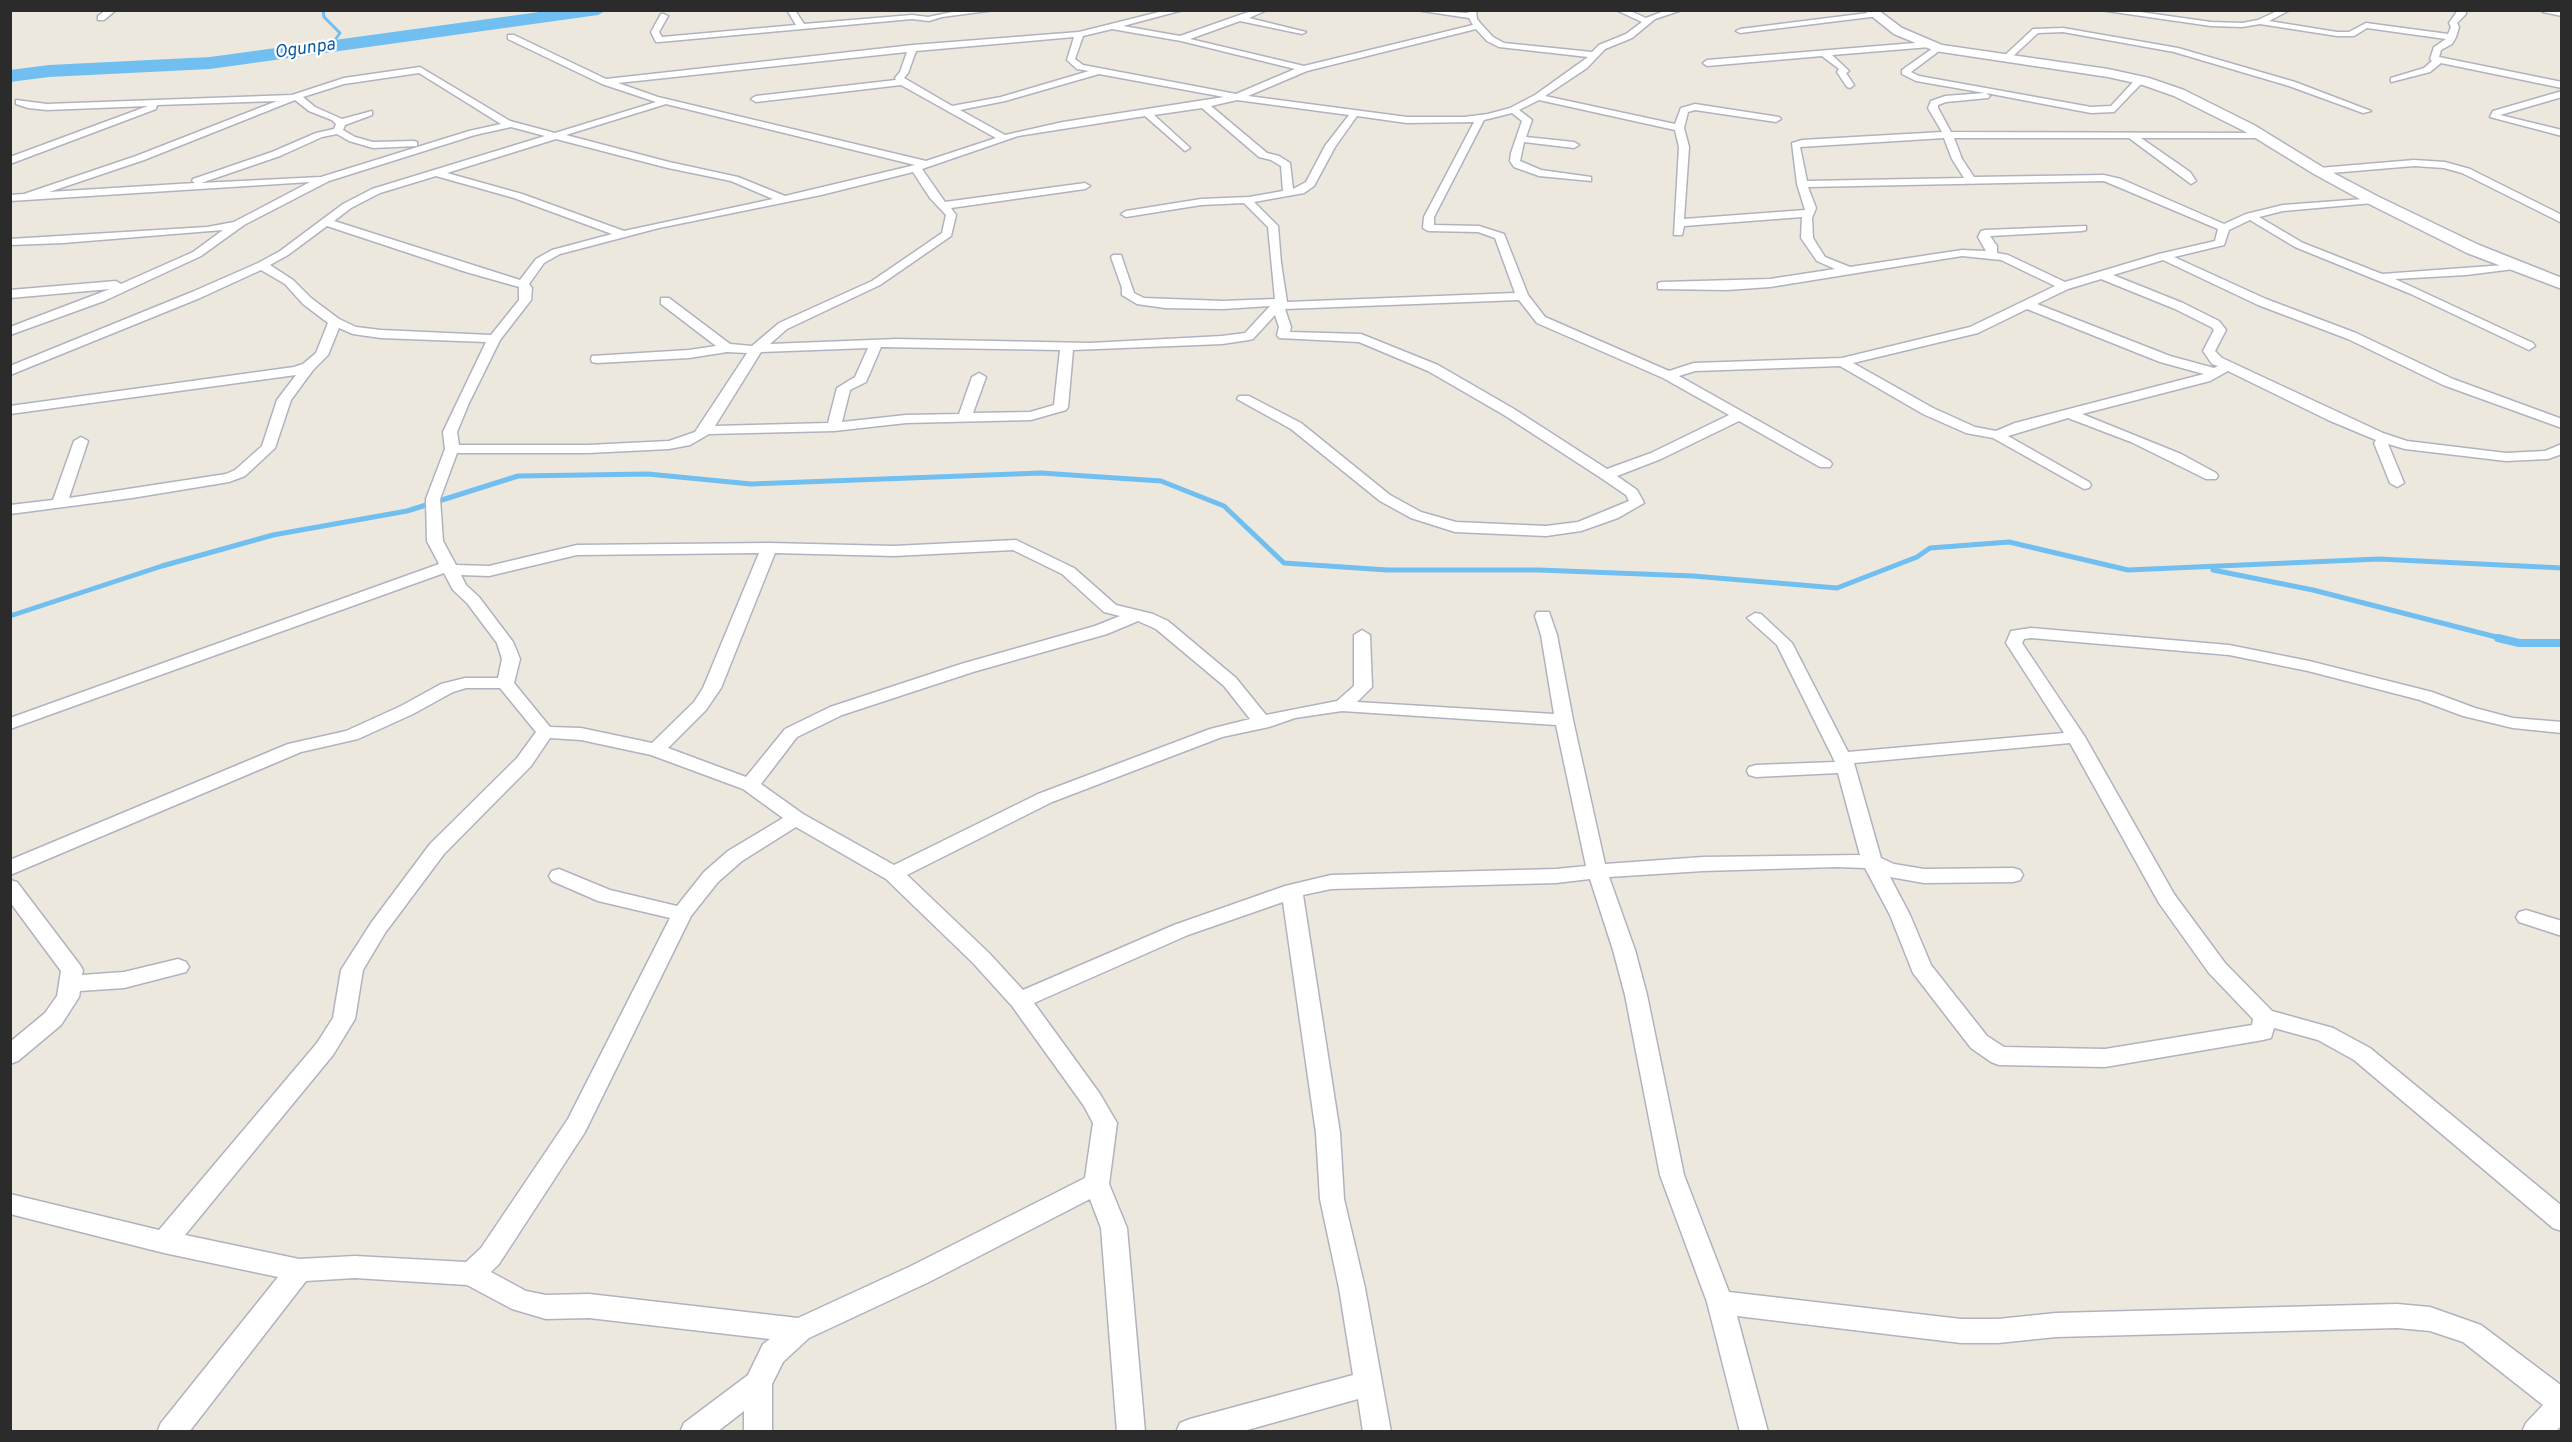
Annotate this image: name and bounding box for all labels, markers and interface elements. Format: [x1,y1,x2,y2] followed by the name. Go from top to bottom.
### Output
[273,35,337,65] water label: Ogunpa

